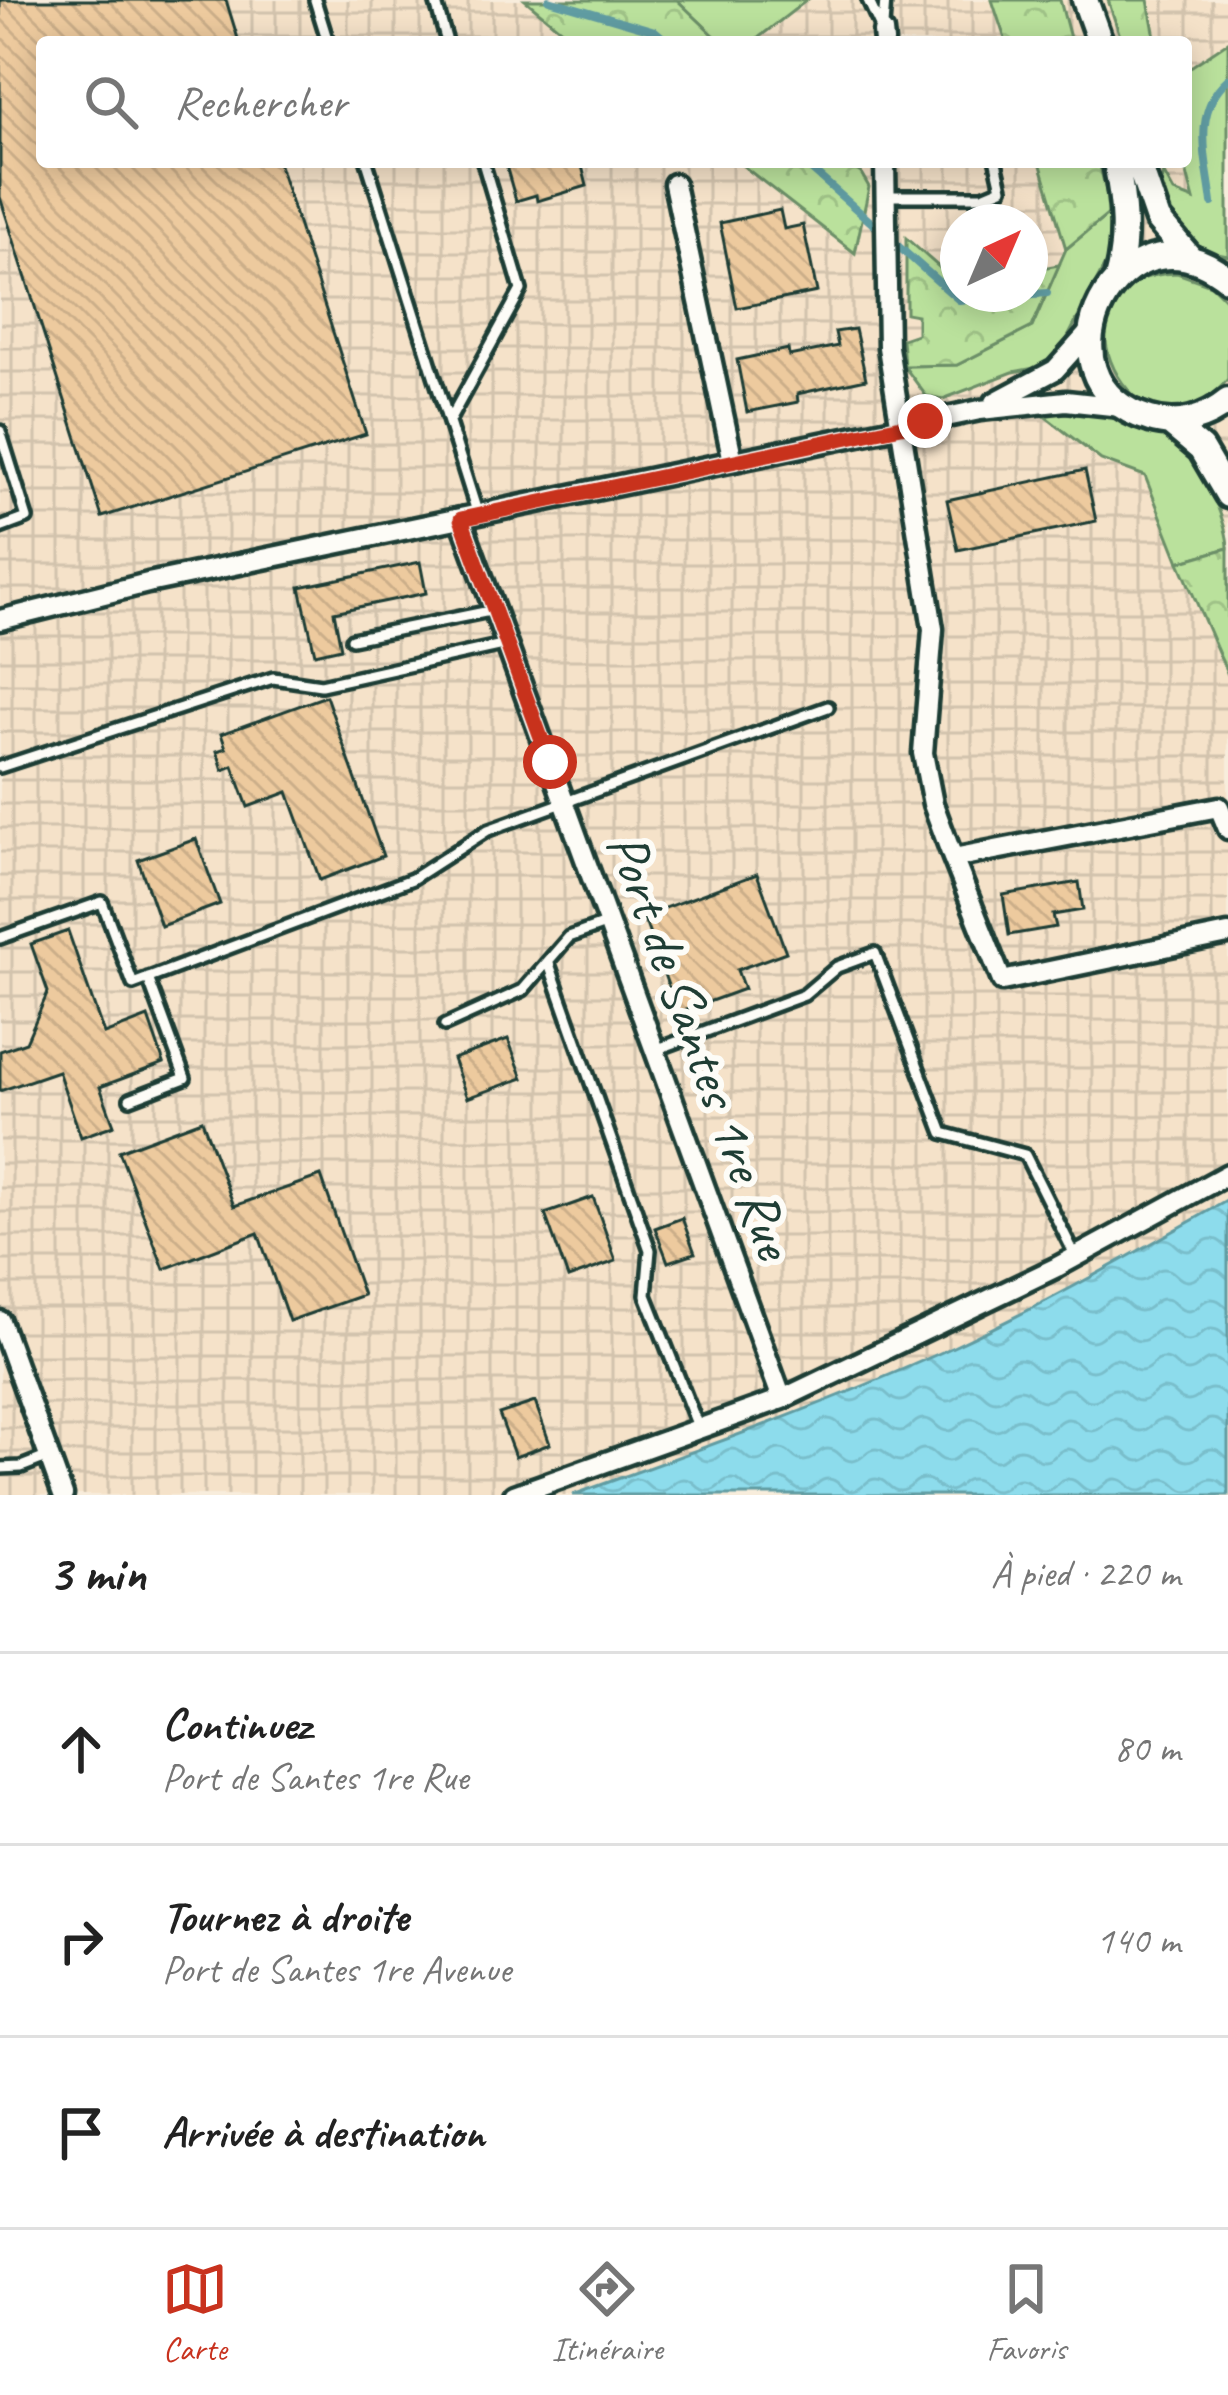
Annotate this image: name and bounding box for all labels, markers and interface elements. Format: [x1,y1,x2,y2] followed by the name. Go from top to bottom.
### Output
[36,36,1192,168] search box
[78,69,144,135] icon: search
[174,74,347,131] text: Rechercher
[940,204,1048,312] north arrow
[898,394,952,448] route end
[523,735,577,789] route start
[591,822,813,1271] street label: Port de Santes 1re Rue
[48,1541,146,1605] text: 3 min
[991,1549,1180,1598] text: À pied · 220 m
[162,1696,311,1753] text: Continuez
[48,1716,114,1782] icon: ahead
[1114,1724,1180,1773] text: 80 m
[162,1753,468,1802] text: Port de Santes 1re Rue
[162,1888,408,1945] text: Tournez à droite
[48,1908,114,1974] icon: right
[1096,1916,1180,1965] text: 140 m
[162,1945,511,1994] text: Port de Santes 1re Avenue
[48,2100,114,2166] icon: arrive
[162,2104,485,2161] text: Arrivée à destination
[162,2256,228,2370] tab: Carte
[552,2256,663,2370] tab: Itinéraire
[987,2256,1066,2370] tab: Favoris

